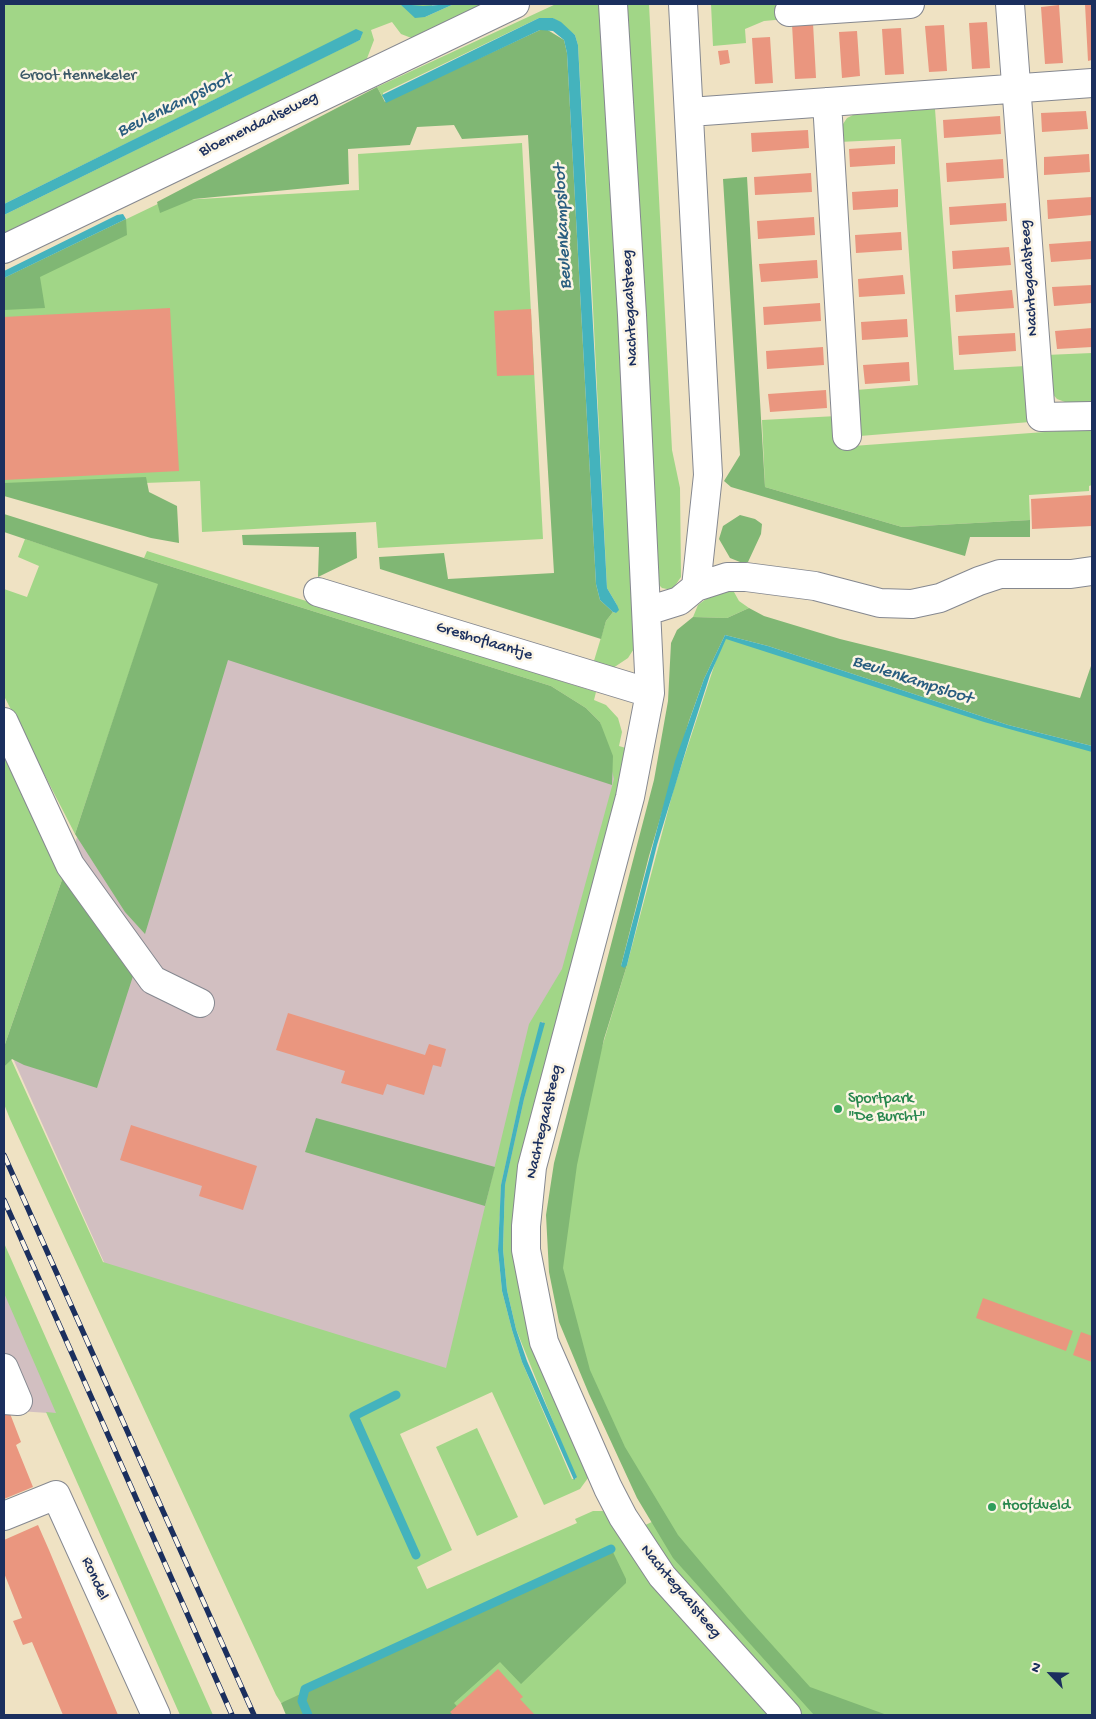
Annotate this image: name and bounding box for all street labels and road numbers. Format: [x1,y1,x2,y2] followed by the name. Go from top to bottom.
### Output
[196,88,322,162] street label: Bloemendaalseweg
[1016,219,1044,337] street label: Nachtegaalsteeg
[618,249,644,367] street label: Nachtegaalsteeg
[433,618,535,666] street label: Greshoflaantje
[523,1063,567,1181] street label: Nachtegaalsteeg
[635,1541,725,1643] street label: Nachtegaalsteeg
[76,1554,112,1604] street label: Rondel

